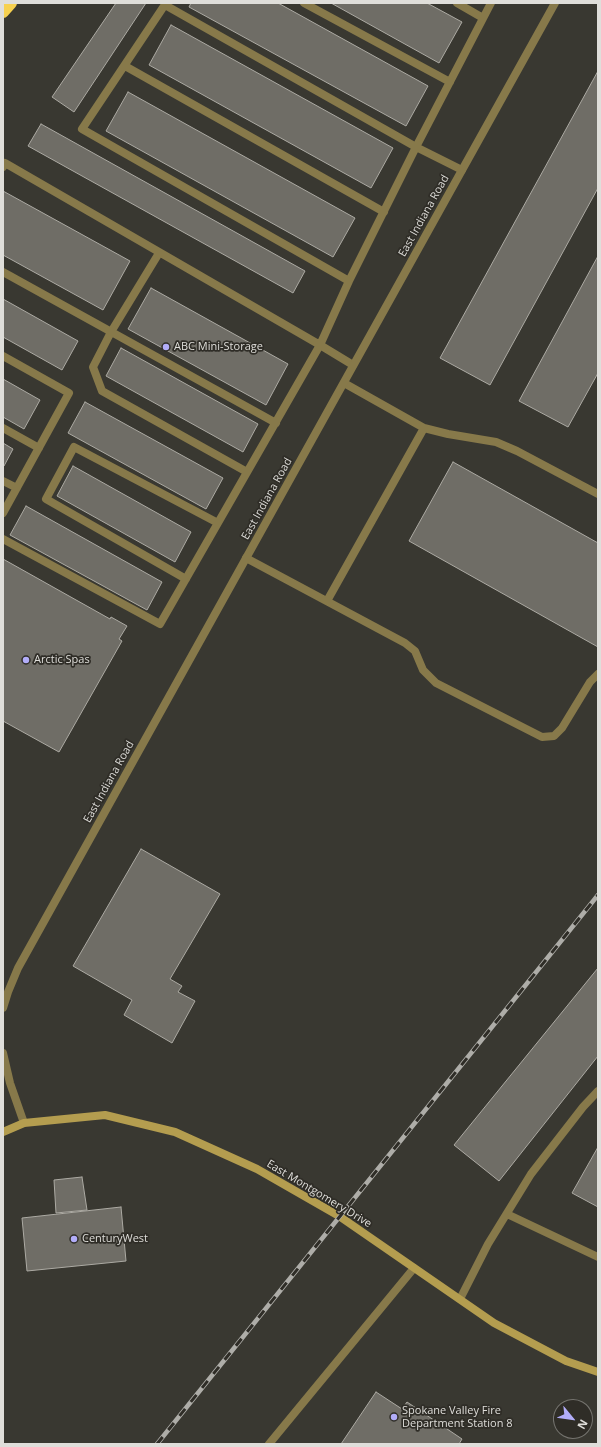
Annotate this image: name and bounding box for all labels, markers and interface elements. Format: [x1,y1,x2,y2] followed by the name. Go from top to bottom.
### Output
[396,173,452,259] street label: East Indiana Road
[174,340,263,354] place label: ABC Mini-Storage
[161,342,171,352] marker: ABC Mini-Storage
[239,456,295,542] street label: East Indiana Road
[34,653,90,667] place label: Arctic Spas
[21,655,31,665] marker: Arctic Spas
[81,739,137,825] street label: East Indiana Road
[264,1157,374,1231] street label: East Montgomery Drive
[82,1232,148,1246] place label: CenturyWest
[69,1234,79,1244] marker: CenturyWest
[553,1399,593,1439] north arrow
[402,1404,513,1430] place label: Spokane Valley Fire Department Station 8
[389,1412,399,1422] marker: Spokane Valley Fire Department Station 8
[574,1417,592,1432] text: N

